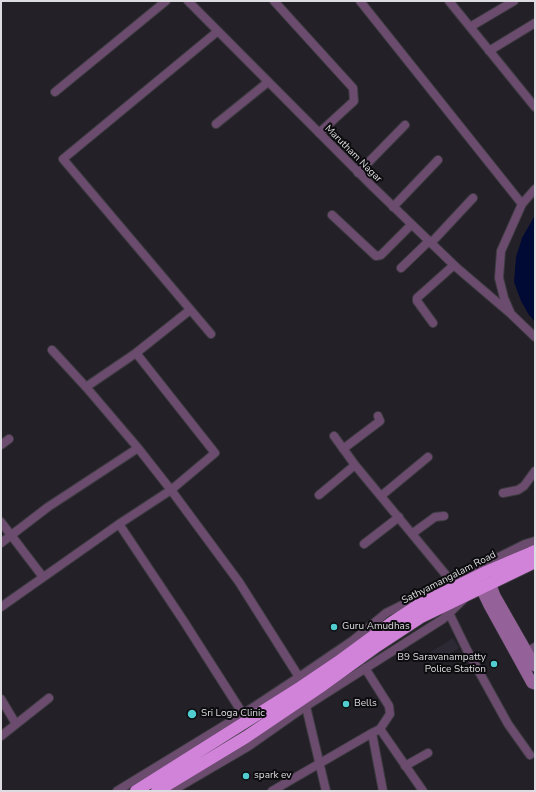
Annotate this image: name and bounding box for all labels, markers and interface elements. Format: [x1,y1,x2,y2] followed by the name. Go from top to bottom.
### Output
[322,123,384,185] street label: Marutham Nagar
[400,549,498,607] street label: Sathyamangalam Road
[342,621,410,633] place label: Guru Amudhas
[329,622,339,632] marker: Guru Amudhas
[397,652,486,676] place label: B9 Saravanampatty Police Station
[489,659,499,669] marker: B9 Saravanampatty Police Station
[354,698,377,710] place label: Bells
[341,699,351,709] marker: Bells
[186,708,198,720] marker: Sri Loga Clinic
[201,708,265,720] place label: Sri Loga Clinic
[254,770,291,782] place label: spark ev
[241,771,251,781] marker: spark ev

